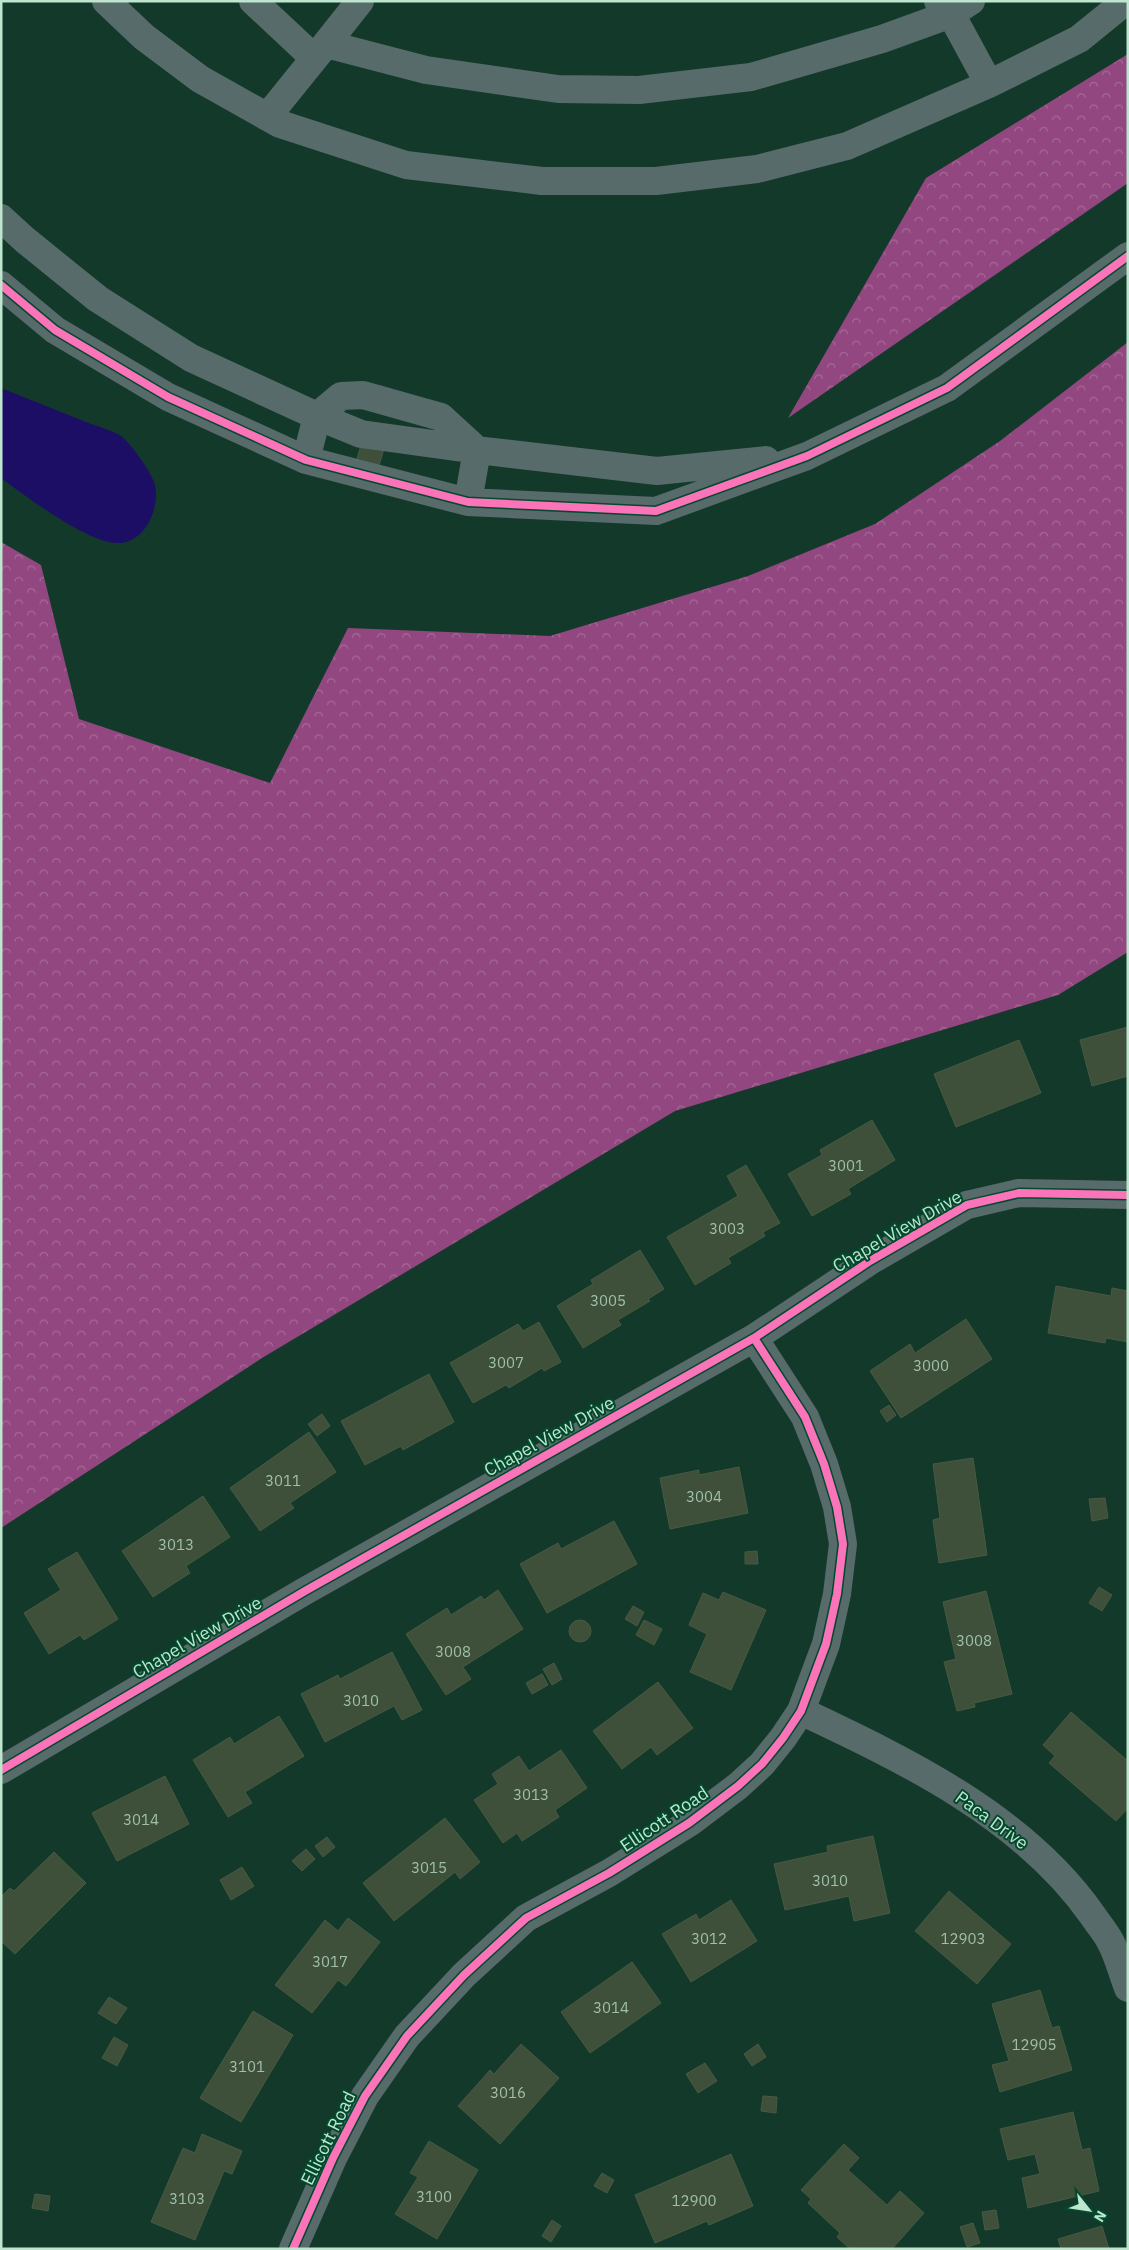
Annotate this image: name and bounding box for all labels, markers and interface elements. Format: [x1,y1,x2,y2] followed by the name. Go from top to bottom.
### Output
[828,1156,864,1175] house number: 3001
[828,1185,966,1277] street label: Chapel View Drive
[709,1219,745,1238] house number: 3003
[590,1291,626,1310] house number: 3005
[488,1353,524,1372] house number: 3007
[913,1356,949,1375] house number: 3000
[480,1391,618,1481] street label: Chapel View Drive
[265,1471,301,1490] house number: 3011
[686,1487,722,1506] house number: 3004
[158,1535,194,1554] house number: 3013
[128,1591,266,1683] street label: Chapel View Drive
[956,1631,992,1650] house number: 3008
[435,1642,471,1661] house number: 3008
[343,1691,379,1710] house number: 3010
[615,1781,713,1857] street label: Ellicott Road
[513,1785,549,1804] house number: 3013
[951,1786,1033,1854] street label: Paca Drive
[123,1810,159,1829] house number: 3014
[411,1858,447,1877] house number: 3015
[812,1871,848,1890] house number: 3010
[691,1929,727,1948] house number: 3012
[940,1929,986,1948] house number: 12903
[312,1952,348,1971] house number: 3017
[593,1998,629,2017] house number: 3014
[1011,2035,1057,2054] house number: 12905
[229,2057,265,2076] house number: 3101
[490,2083,526,2102] house number: 3016
[295,2087,361,2189] street label: Ellicott Road
[1064,2185,1114,2235] north arrow
[416,2187,452,2206] house number: 3100
[169,2189,205,2208] house number: 3103
[671,2191,717,2210] house number: 12900
[1090,2208,1111,2225] text: N

